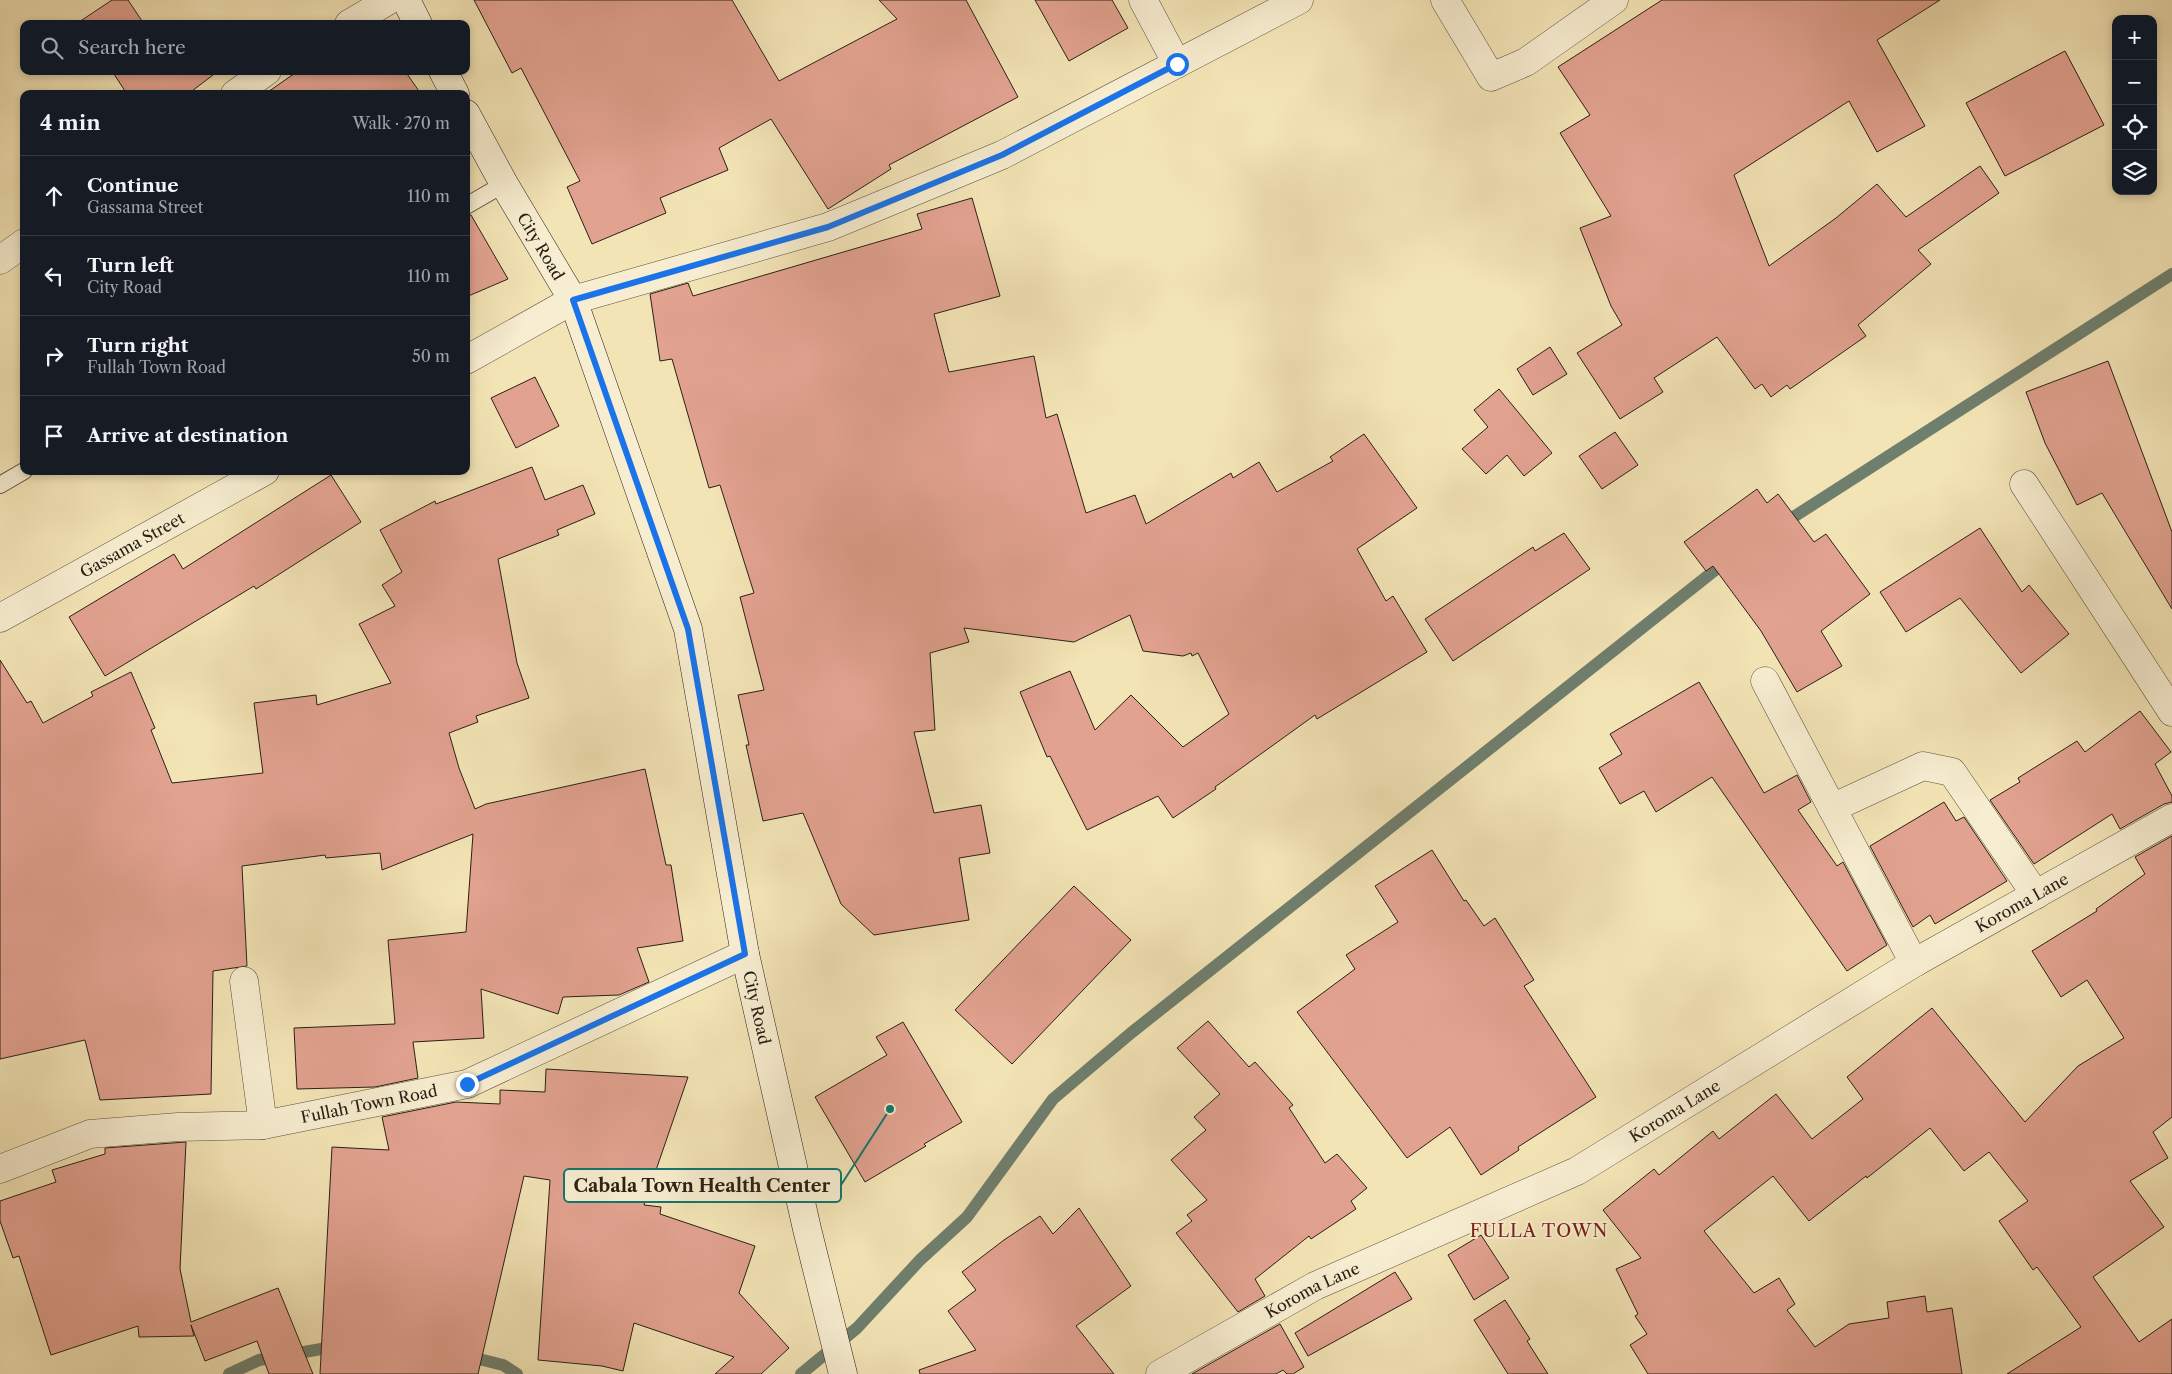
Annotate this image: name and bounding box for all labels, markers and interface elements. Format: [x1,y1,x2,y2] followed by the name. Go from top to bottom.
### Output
[2112,15,2157,195] map controls
[2112,15,2157,60] button: +
[20,20,470,75] search box
[38,34,66,62] icon: search
[78,36,186,59] text: Search here
[1166,53,1189,76] route start
[2112,60,2157,105] button: −
[2112,105,2157,150] button: locate
[40,110,101,135] text: 4 min
[352,113,450,133] text: Walk · 270 m
[2112,150,2157,195] button: layers
[87,174,179,197] text: Continue
[40,182,68,210] icon: ahead
[407,186,450,206] text: 110 m
[87,197,203,217] text: Gassama Street
[513,209,569,284] street label: City Road
[87,254,174,277] text: Turn left
[40,262,68,290] icon: left
[407,266,450,286] text: 110 m
[87,277,162,297] text: City Road
[87,334,188,357] text: Turn right
[40,342,68,370] icon: right
[412,346,450,366] text: 50 m
[87,357,226,377] text: Fullah Town Road
[40,422,68,450] icon: arrive
[87,424,288,447] text: Arrive at destination
[76,508,188,582] street label: Gassama Street
[1972,868,2072,936] street label: Koroma Lane
[739,969,775,1047] street label: City Road
[456,1073,479,1096] route end
[1625,1075,1724,1146] street label: Koroma Lane
[299,1080,439,1127] street label: Fullah Town Road
[564,1169,841,1202] callout: Cabala Town Health Center
[574,1175,831,1197] text: Cabala Town Health Center
[1470,1220,1608,1242] district label: FULLA TOWN
[1261,1258,1363,1322] street label: Koroma Lane

